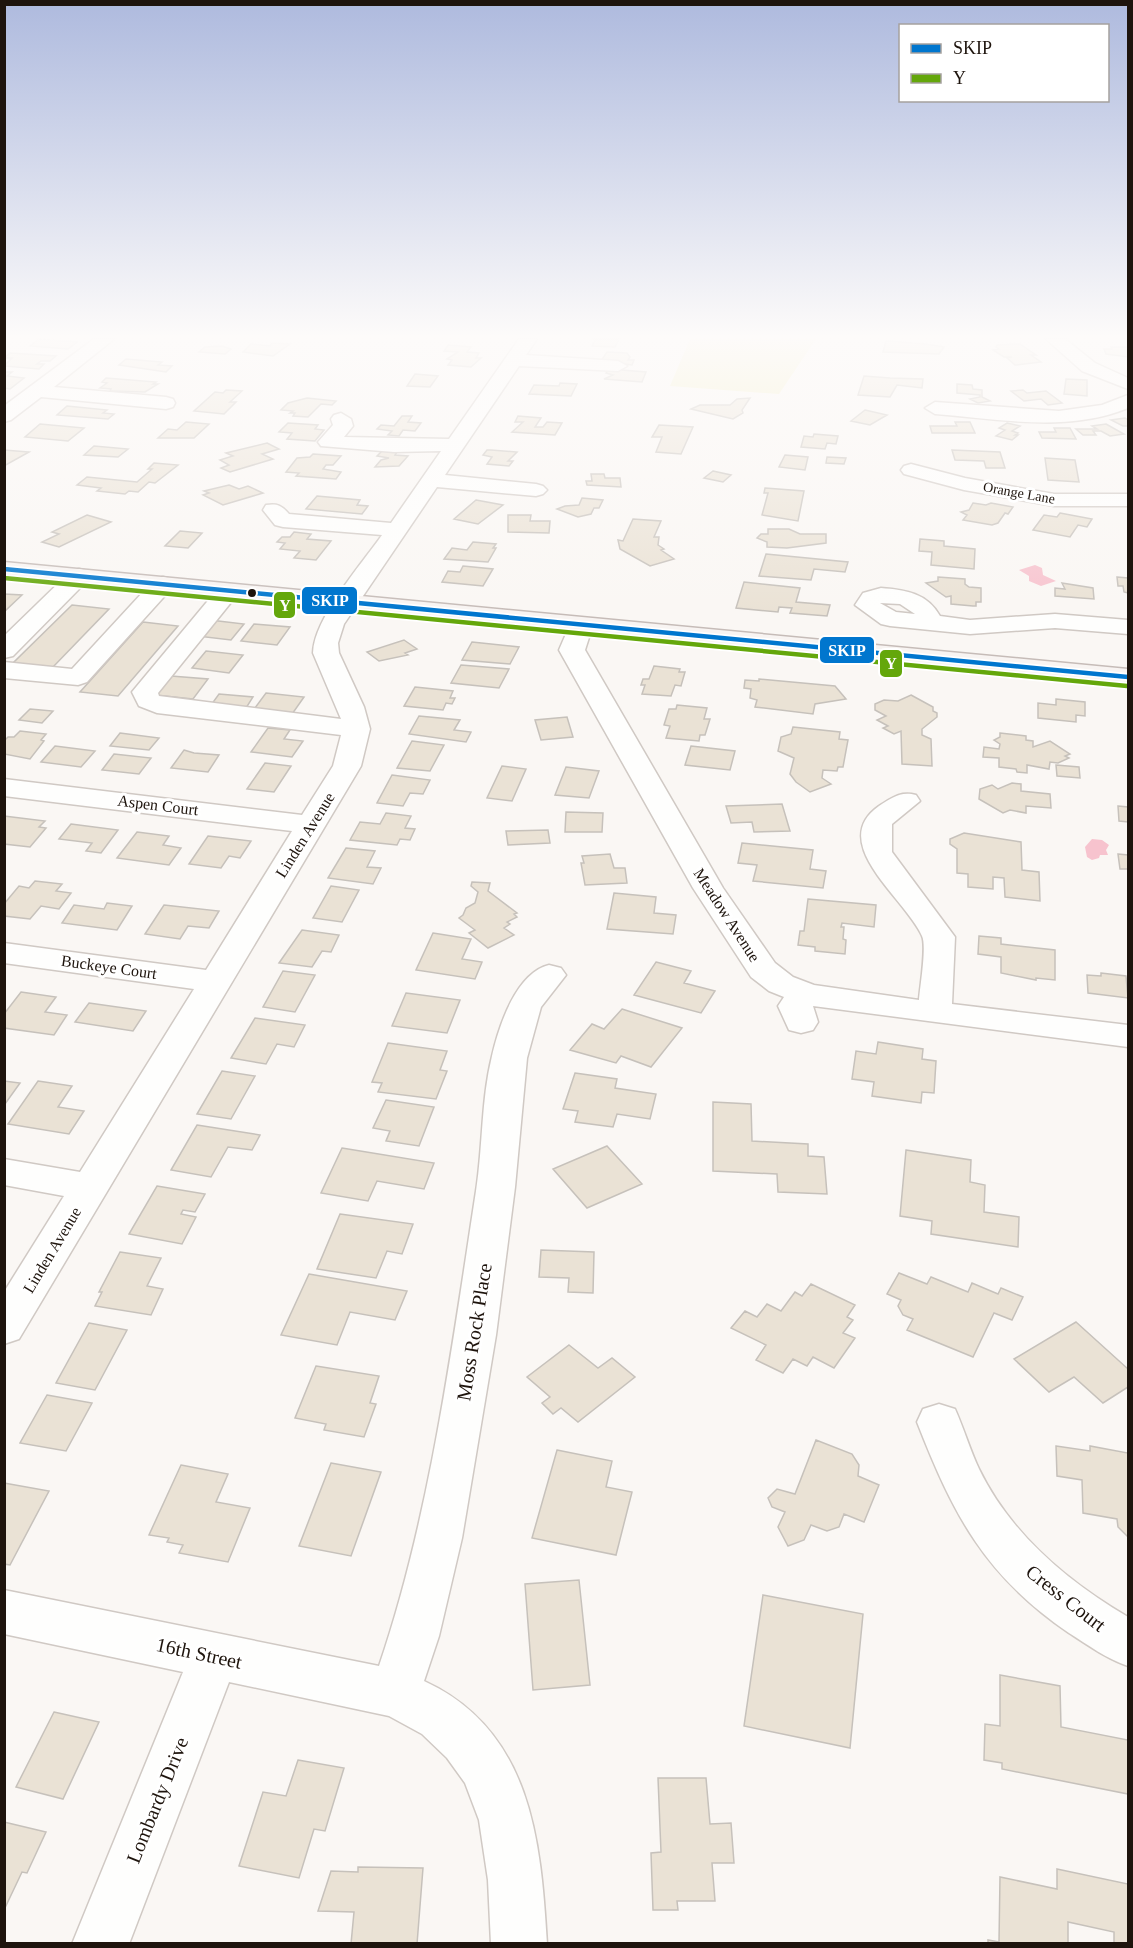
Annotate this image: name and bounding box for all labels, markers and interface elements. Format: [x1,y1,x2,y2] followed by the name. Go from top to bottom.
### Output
[899,24,1109,102] legend
[953,38,992,58] text: SKIP
[953,68,966,88] text: Y
[982,479,1056,507] street label: Orange Lane
[301,586,358,615] line badge: SKIP
[246,587,258,599] unlabelled marker
[273,591,296,619] line badge: Y
[311,592,349,609] text: SKIP
[279,597,291,614] text: Y
[819,636,875,664] line badge: SKIP
[828,642,866,659] text: SKIP
[879,649,903,678] line badge: Y
[885,655,897,672] text: Y
[272,789,338,881] street label: Linden Avenue
[116,792,200,819] street label: Aspen Court
[691,865,763,965] street label: Meadow Avenue
[60,952,158,983] street label: Buckeye Court
[20,1204,84,1296] street label: Linden Avenue
[452,1262,496,1402] street label: Moss Rock Place
[1022,1560,1111,1636] street label: Cress Court
[154,1633,244,1673] street label: 16th Street
[122,1734,193,1867] street label: Lombardy Drive

